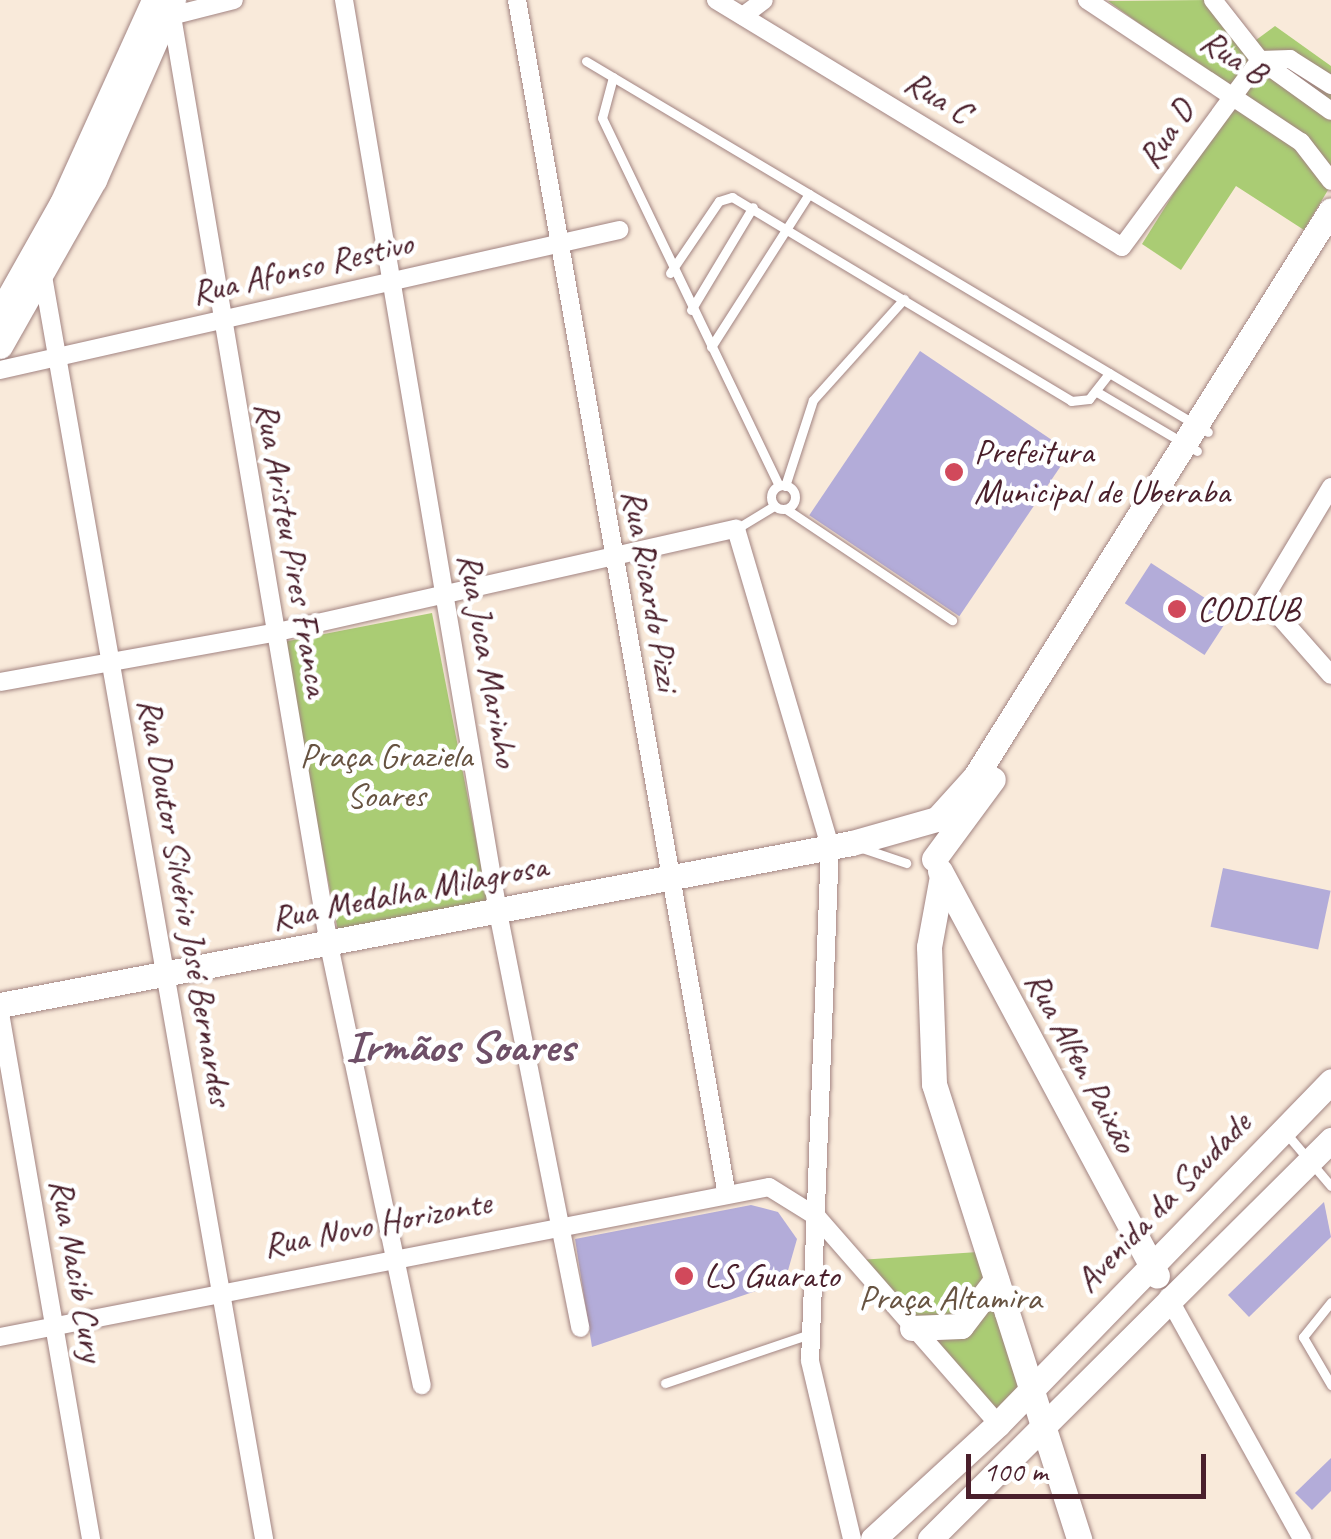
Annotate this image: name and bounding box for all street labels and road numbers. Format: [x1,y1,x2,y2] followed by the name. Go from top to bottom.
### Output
[1193,20,1275,94] street label: Rua B
[897,61,979,133] street label: Rua C
[1128,92,1204,176] street label: Rua D
[187,222,417,314] street label: Rua Afonso Restivo
[245,398,339,700] street label: Rua Aristeu Pires Franca
[613,486,689,694] street label: Rua Ricardo Pizzi
[449,551,527,769] street label: Rua Juca Marinho
[128,695,242,1109] street label: Rua Doutor Silvério José Bernardes
[268,845,550,939] street label: Rua Medalha Milagrosa
[1016,964,1146,1160] street label: Rua Alfen Paixão
[1066,1103,1260,1301] street label: Avenida da Saudade
[40,1175,114,1365] street label: Rua Nacib Cury
[259,1181,495,1267] street label: Rua Novo Horizonte

